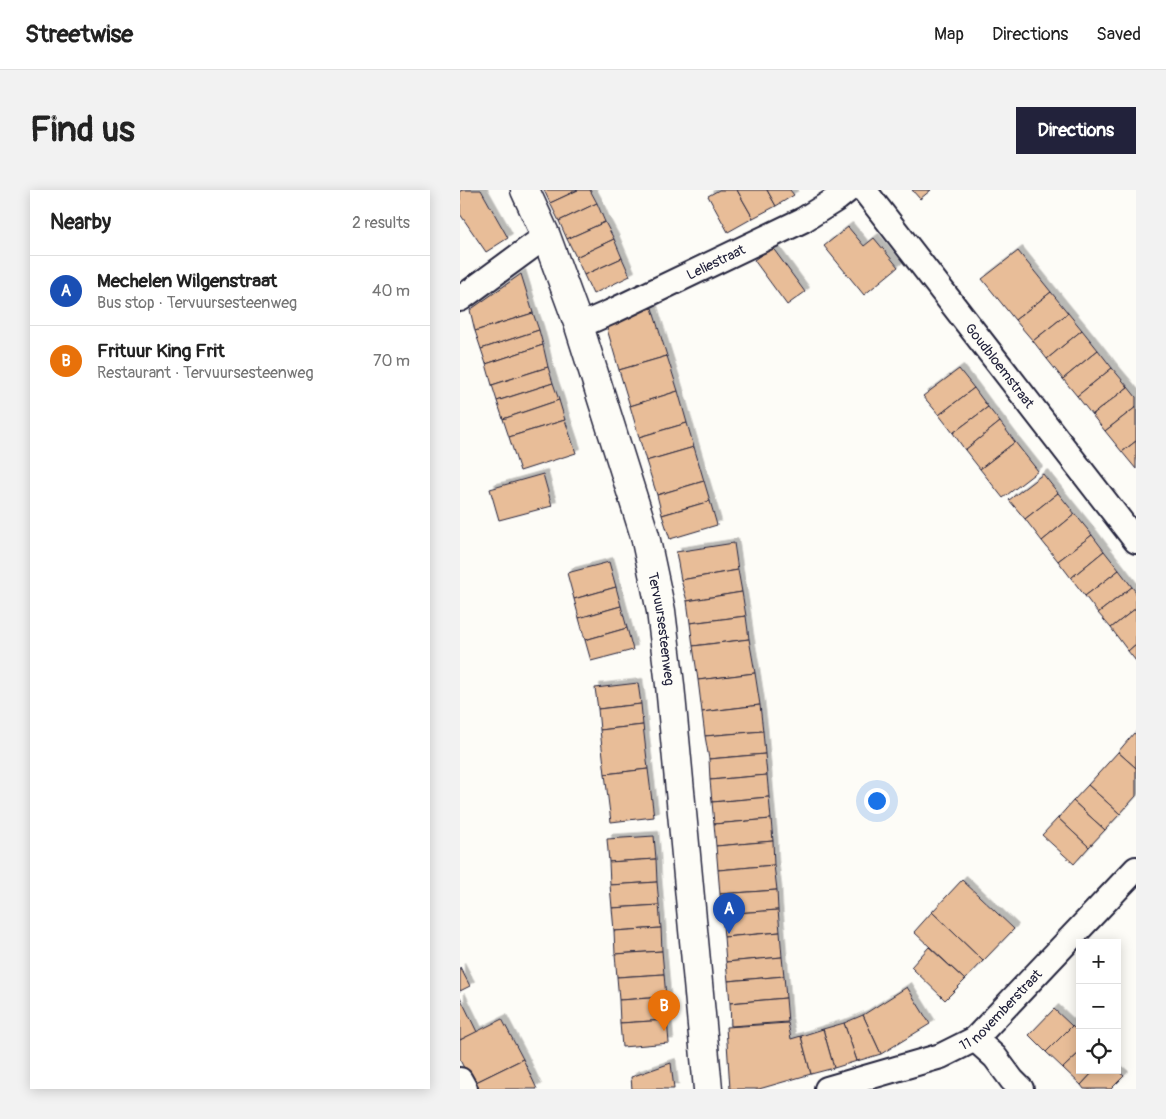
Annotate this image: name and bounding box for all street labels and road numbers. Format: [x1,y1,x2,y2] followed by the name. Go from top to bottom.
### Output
[684,240,748,283] street label: Leliestraat
[962,320,1038,412] street label: Goudbloemstraat
[644,571,678,686] street label: Tervuursesteenweg
[957,965,1045,1054] street label: 11 novemberstraat

